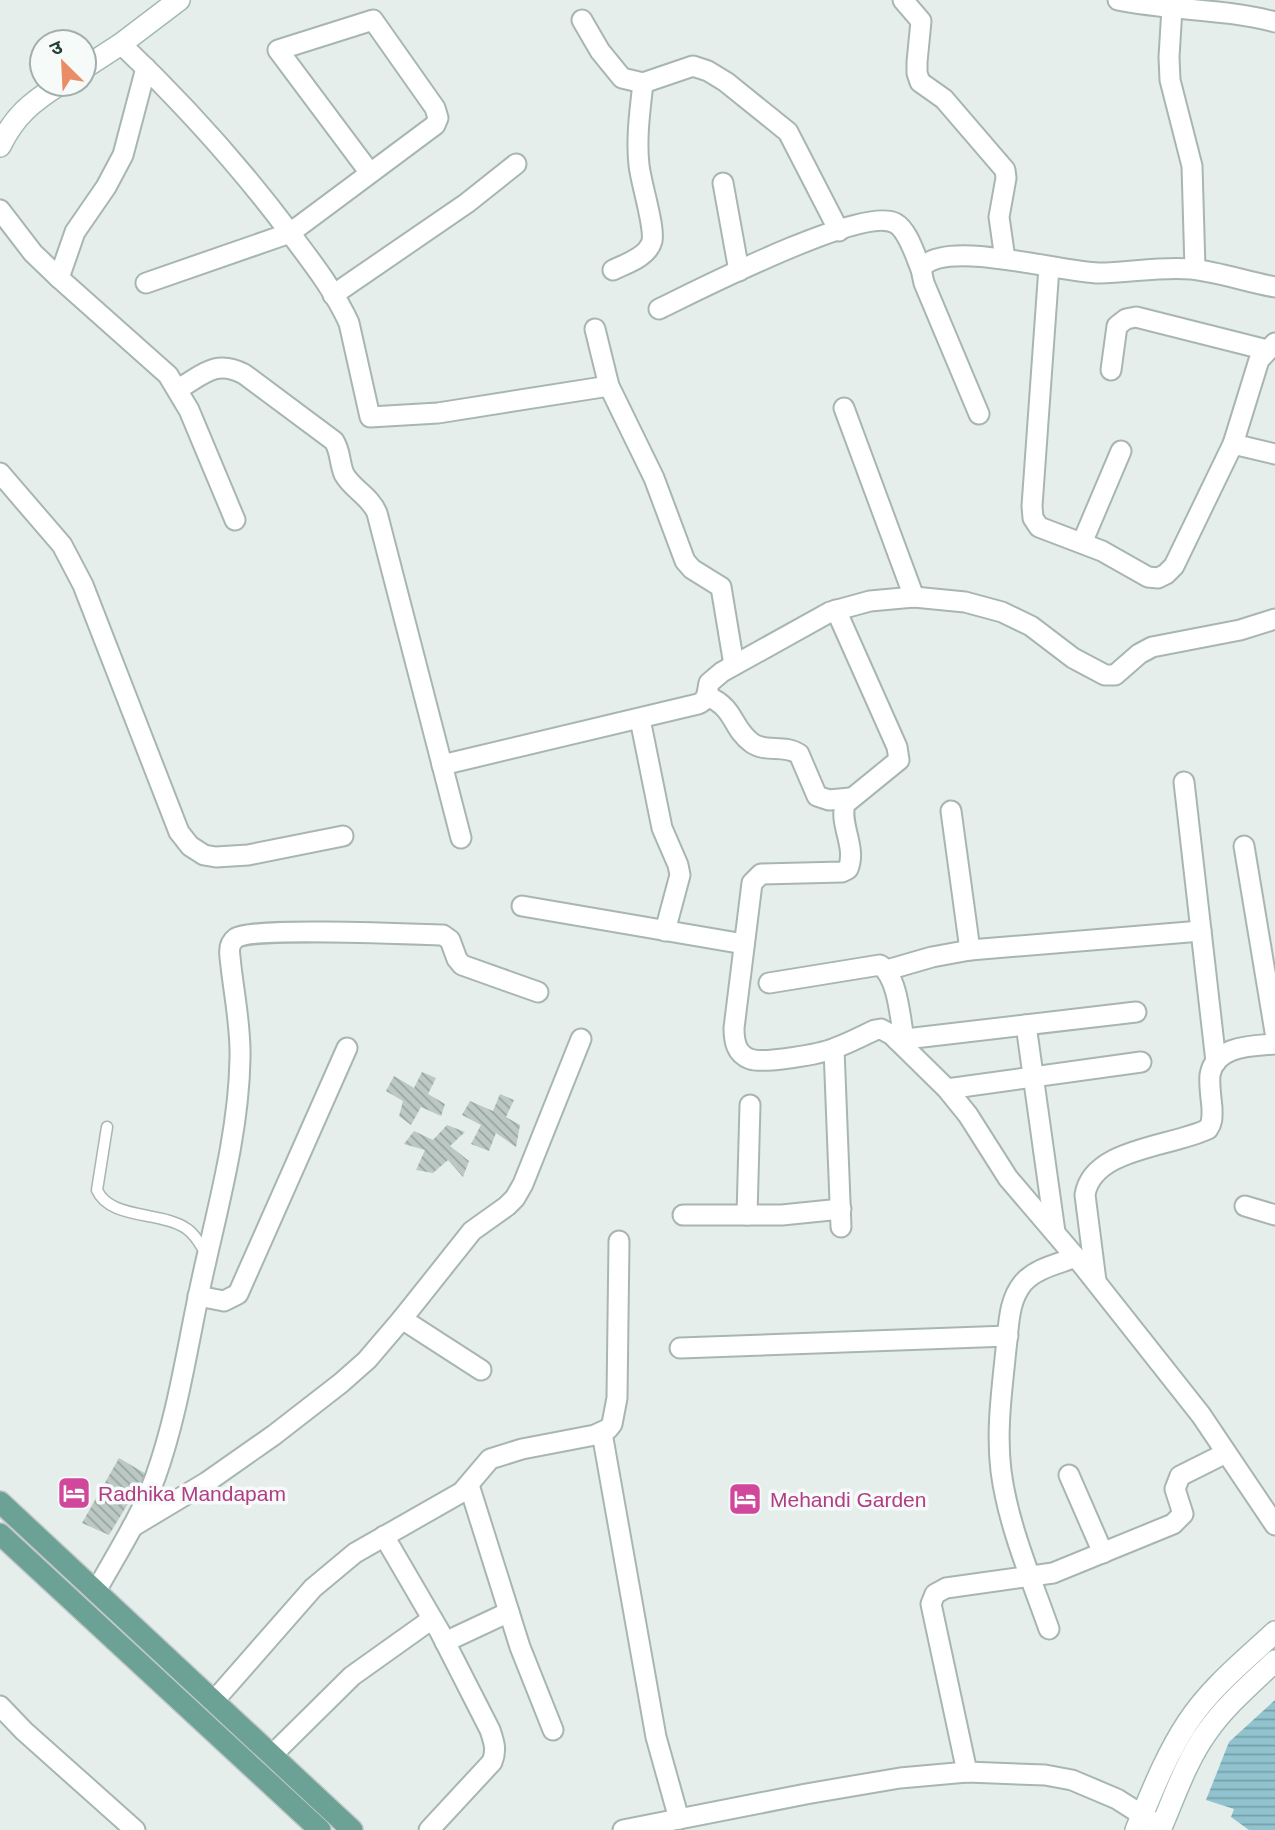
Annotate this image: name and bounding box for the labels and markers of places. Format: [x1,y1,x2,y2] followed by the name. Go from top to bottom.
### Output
[55,1474,93,1512] hotel icon: Radhika Mandapam
[726,1480,764,1518] hotel icon: Mehandi Garden
[98,1482,286,1505] place label: Radhika Mandapam
[770,1488,926,1511] place label: Mehandi Garden

